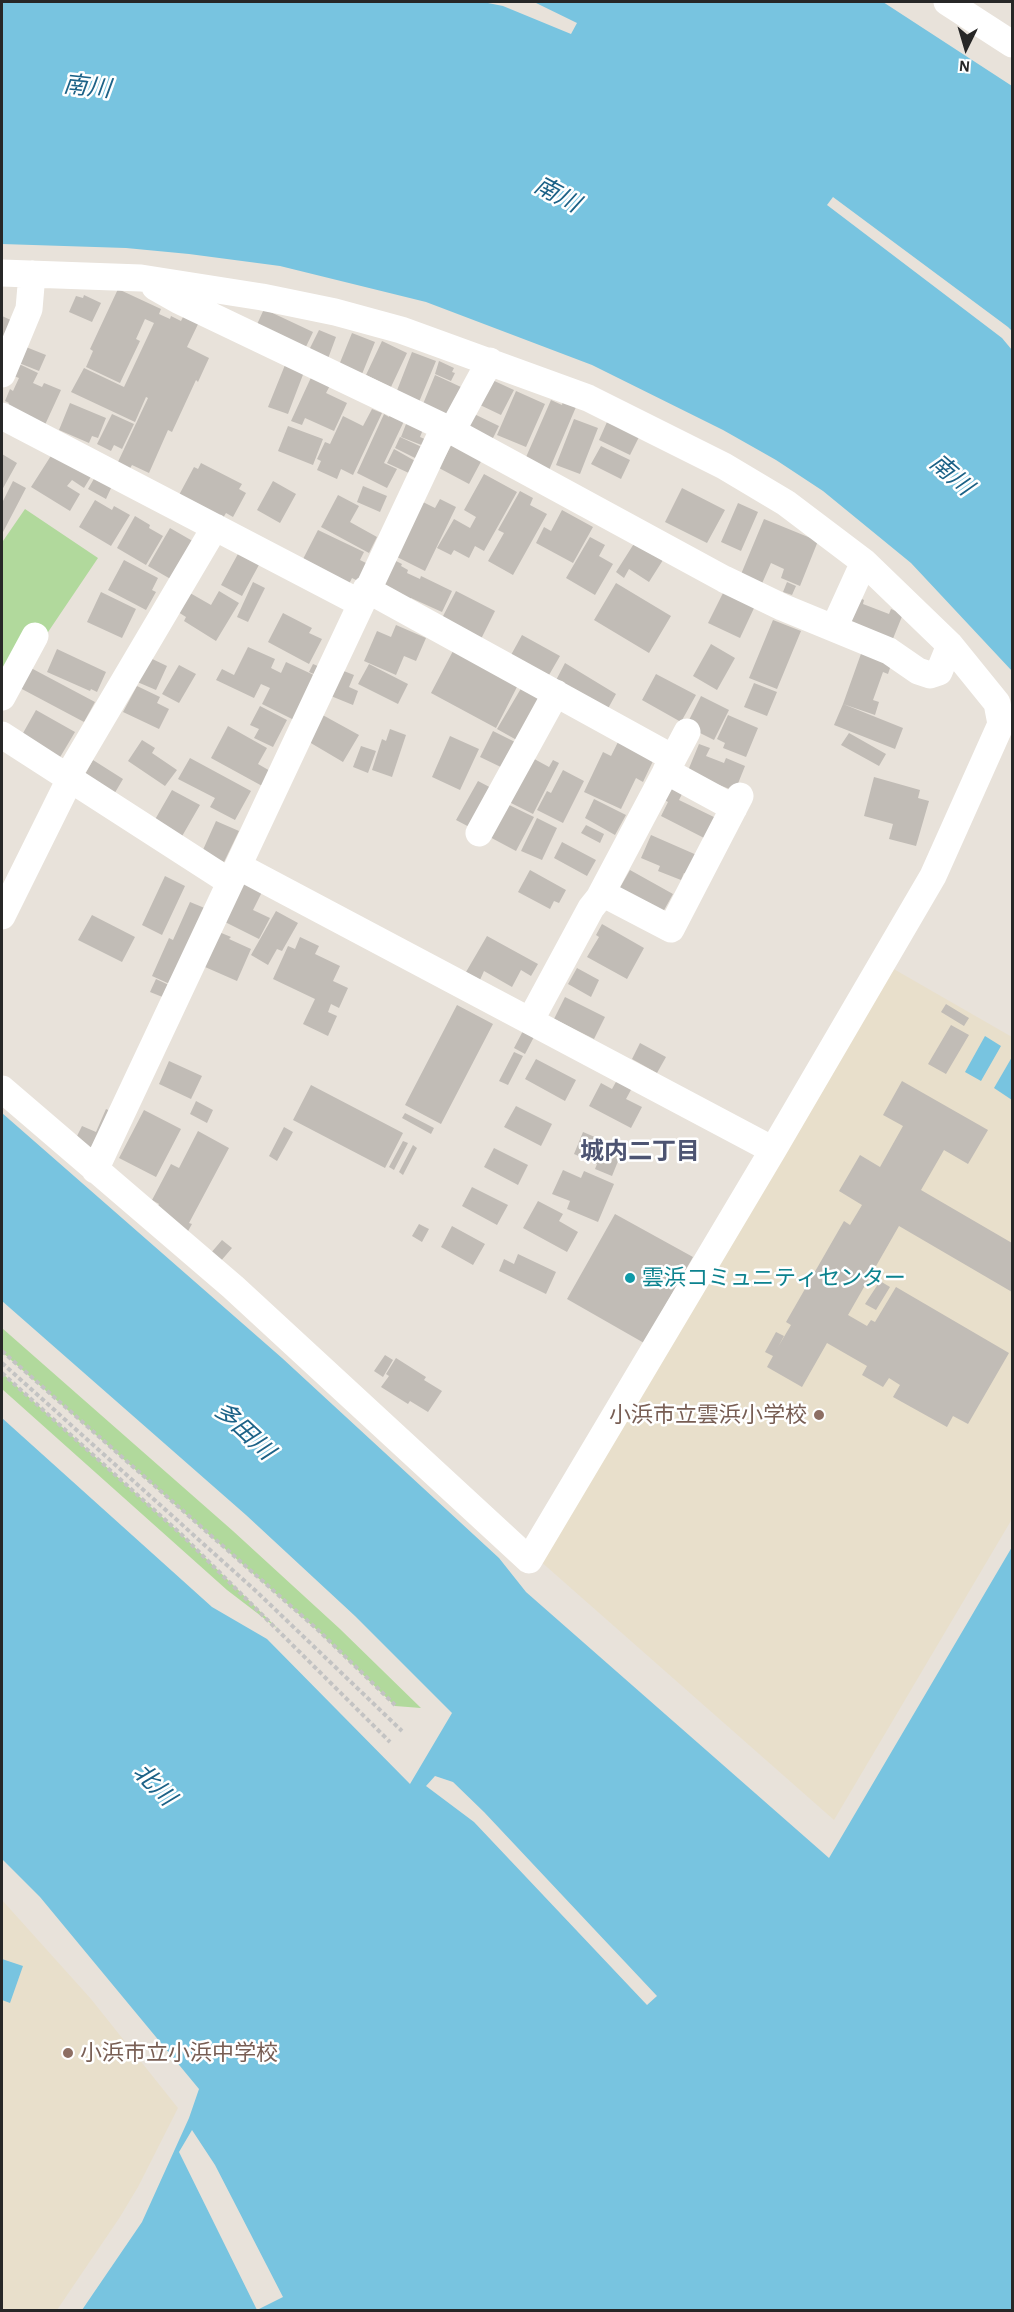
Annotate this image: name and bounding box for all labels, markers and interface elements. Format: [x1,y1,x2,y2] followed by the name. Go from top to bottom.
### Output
[936,18,996,78] north arrow
[958,57,971,74] text: N
[62,70,112,104] water label: 南川
[529,171,585,219] water label: 南川
[923,448,979,502] water label: 南川
[580,1138,700,1166] district label: 城内二丁目
[642,1265,906,1291] place label: 雲浜コミュニティセンター
[623,1271,637,1285] marker: 雲浜コミュニティセンター
[208,1396,280,1466] water label: 多田川
[609,1402,807,1428] place label: 小浜市立雲浜小学校
[812,1408,826,1422] marker: 小浜市立雲浜小学校
[127,1758,181,1812] water label: 北川
[80,2040,278,2066] place label: 小浜市立小浜中学校
[61,2046,75,2060] marker: 小浜市立小浜中学校

